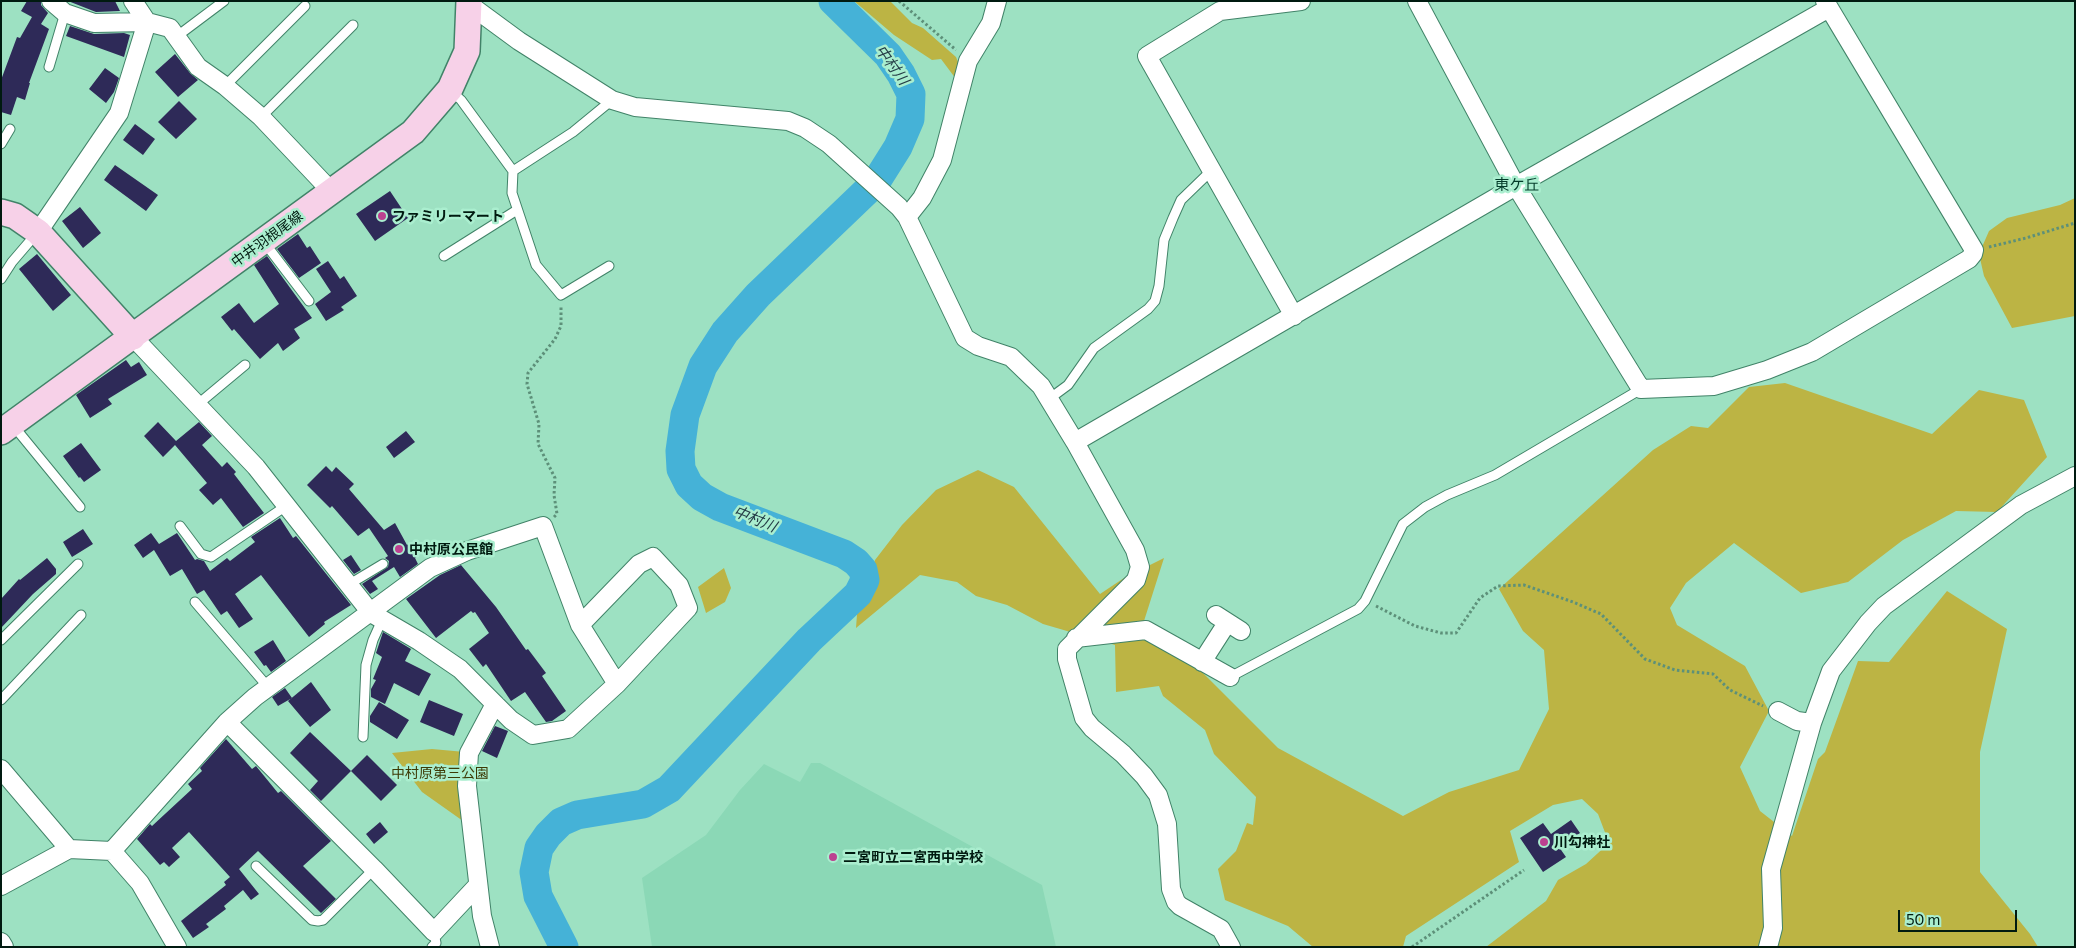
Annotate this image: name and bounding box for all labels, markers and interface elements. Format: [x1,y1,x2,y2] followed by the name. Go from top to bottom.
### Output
[871,42,913,88] water label: 中村川
[1495,176,1539,194] district label: 東ケ丘
[228,208,306,270] street label: 中井羽根尾線
[392,208,504,224] place label: ファミリーマート
[376,210,388,222] marker: ファミリーマート
[731,502,779,536] water label: 中村川
[409,541,493,557] place label: 中村原公民館
[393,543,405,555] marker: 中村原公民館
[391,765,489,781] park label: 中村原第三公園
[1554,834,1610,850] place label: 川勾神社
[1538,836,1550,848] marker: 川勾神社
[843,849,983,865] place label: 二宮町立二宮西中学校
[827,851,839,863] marker: 二宮町立二宮西中学校
[1901,900,2020,932] scale bar
[1906,910,1940,928] text: 50 m

